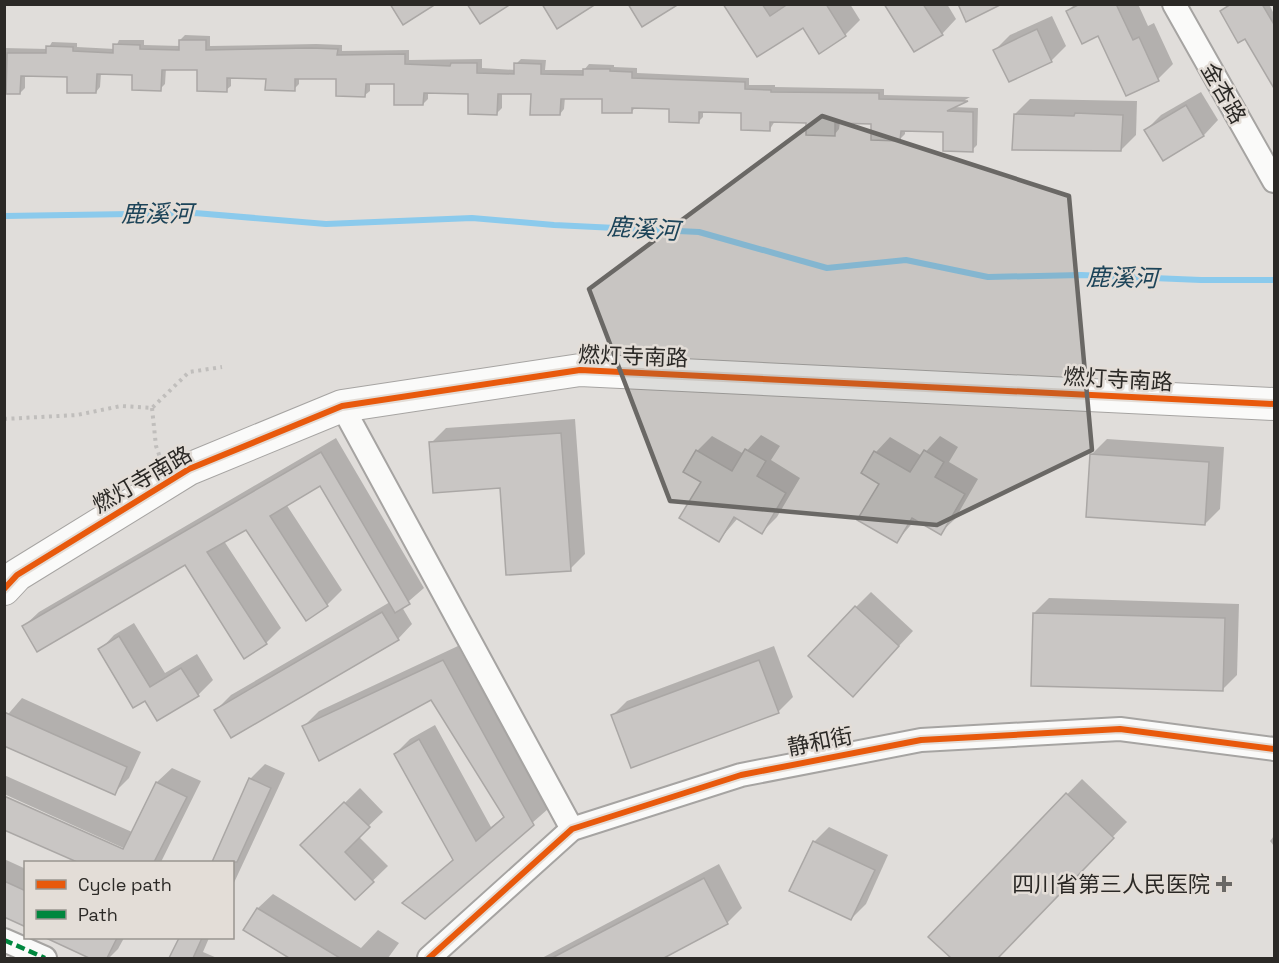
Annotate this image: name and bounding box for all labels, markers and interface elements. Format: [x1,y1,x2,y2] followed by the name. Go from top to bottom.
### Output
[1195,57,1253,129] street label: 金杏路
[121,198,197,229] water label: 鹿溪河
[606,211,684,247] water label: 鹿溪河
[1086,261,1162,294] water label: 鹿溪河
[578,340,688,372] street label: 燃灯寺南路
[1062,362,1174,396] street label: 燃灯寺南路
[87,439,197,519] street label: 燃灯寺南路
[785,721,855,761] street label: 静和街
[24,861,234,939] legend
[1012,870,1210,898] place label: 四川省第三人民医院
[78,873,172,896] text: Cycle path
[1215,875,1233,893] marker: 四川省第三人民医院
[78,903,118,926] text: Path

